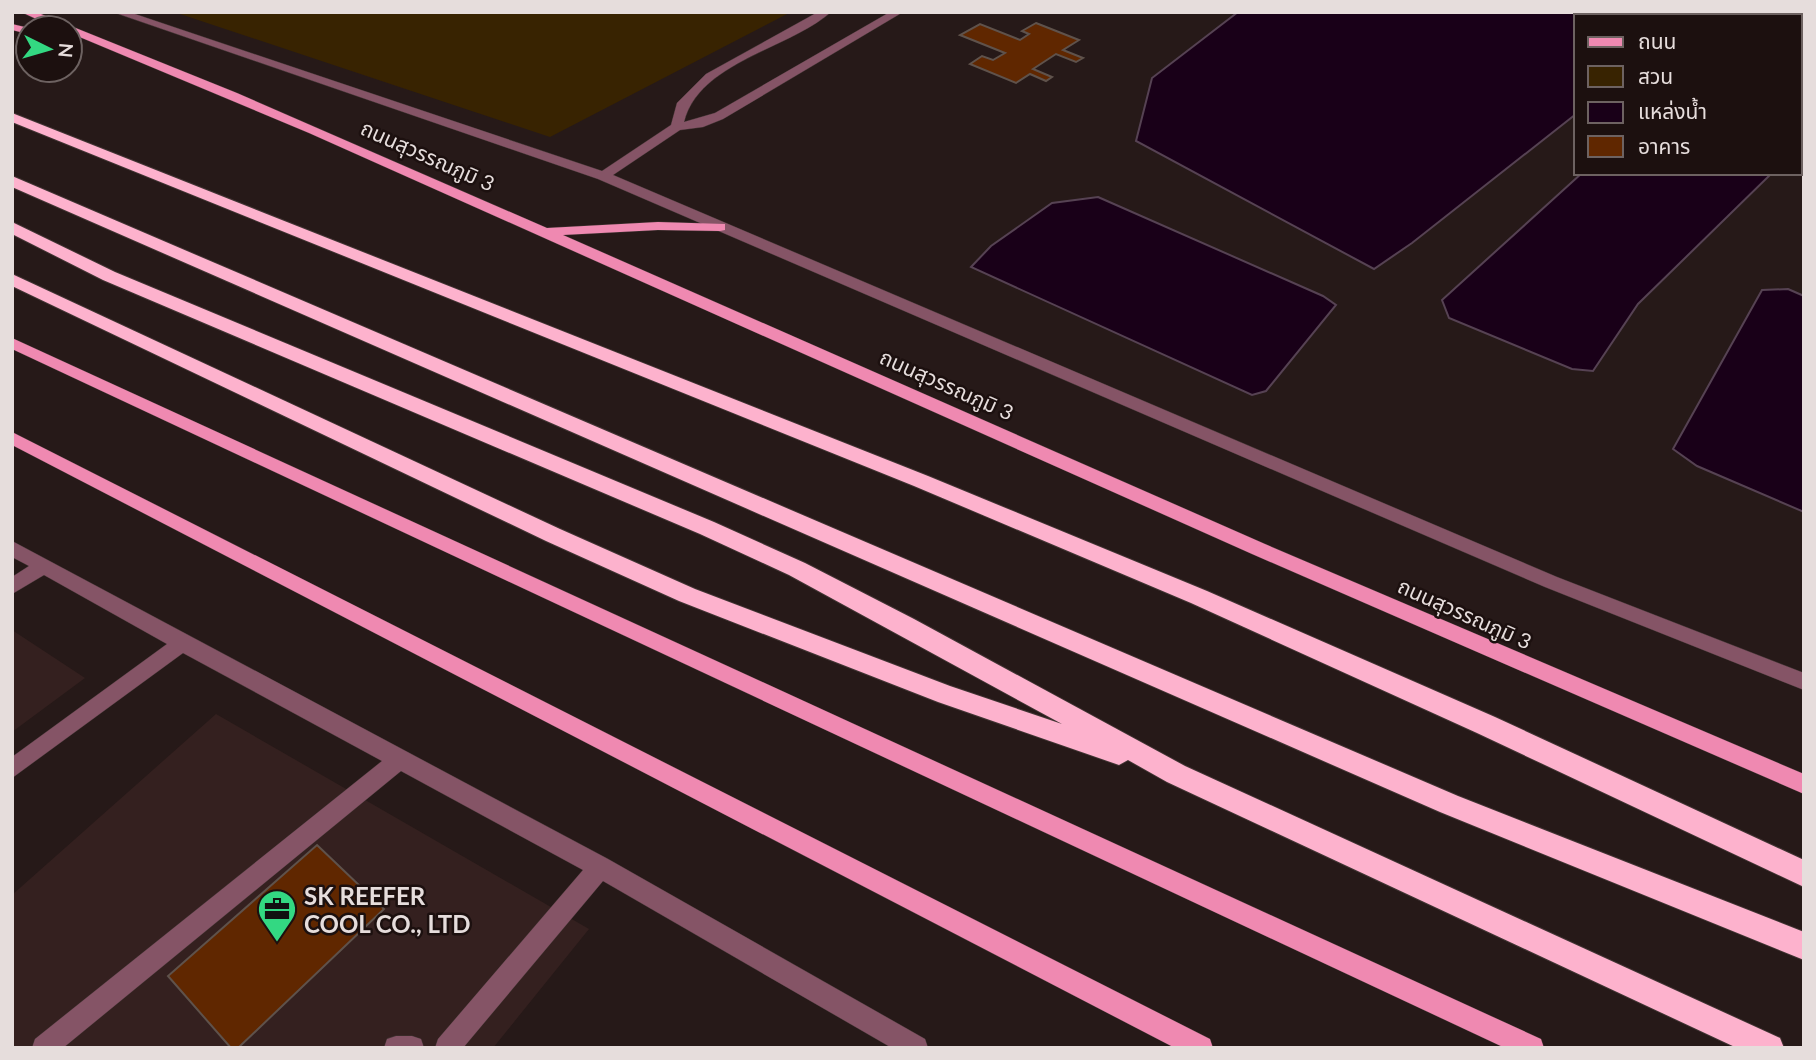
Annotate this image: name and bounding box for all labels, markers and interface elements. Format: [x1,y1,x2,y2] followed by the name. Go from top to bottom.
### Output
[14,14,84,84] north arrow
[1574,14,1802,175] legend
[1638,28,1676,53] text: ถนน
[54,42,79,59] text: N
[1638,63,1673,88] text: สวน
[1638,97,1707,123] text: แหล่งน้ำ
[357,114,499,197] street label: ถนนสุวรรณภูมิ 3
[1638,133,1690,158] text: อาคาร
[876,343,1018,426] street label: ถนนสุวรรณภูมิ 3
[1394,572,1536,655] street label: ถนนสุวรรณภูมิ 3
[304,881,470,938] place label: SK REEFER COOL CO., LTD
[256,888,298,943] office icon: SK REEFER COOL CO., LTD

